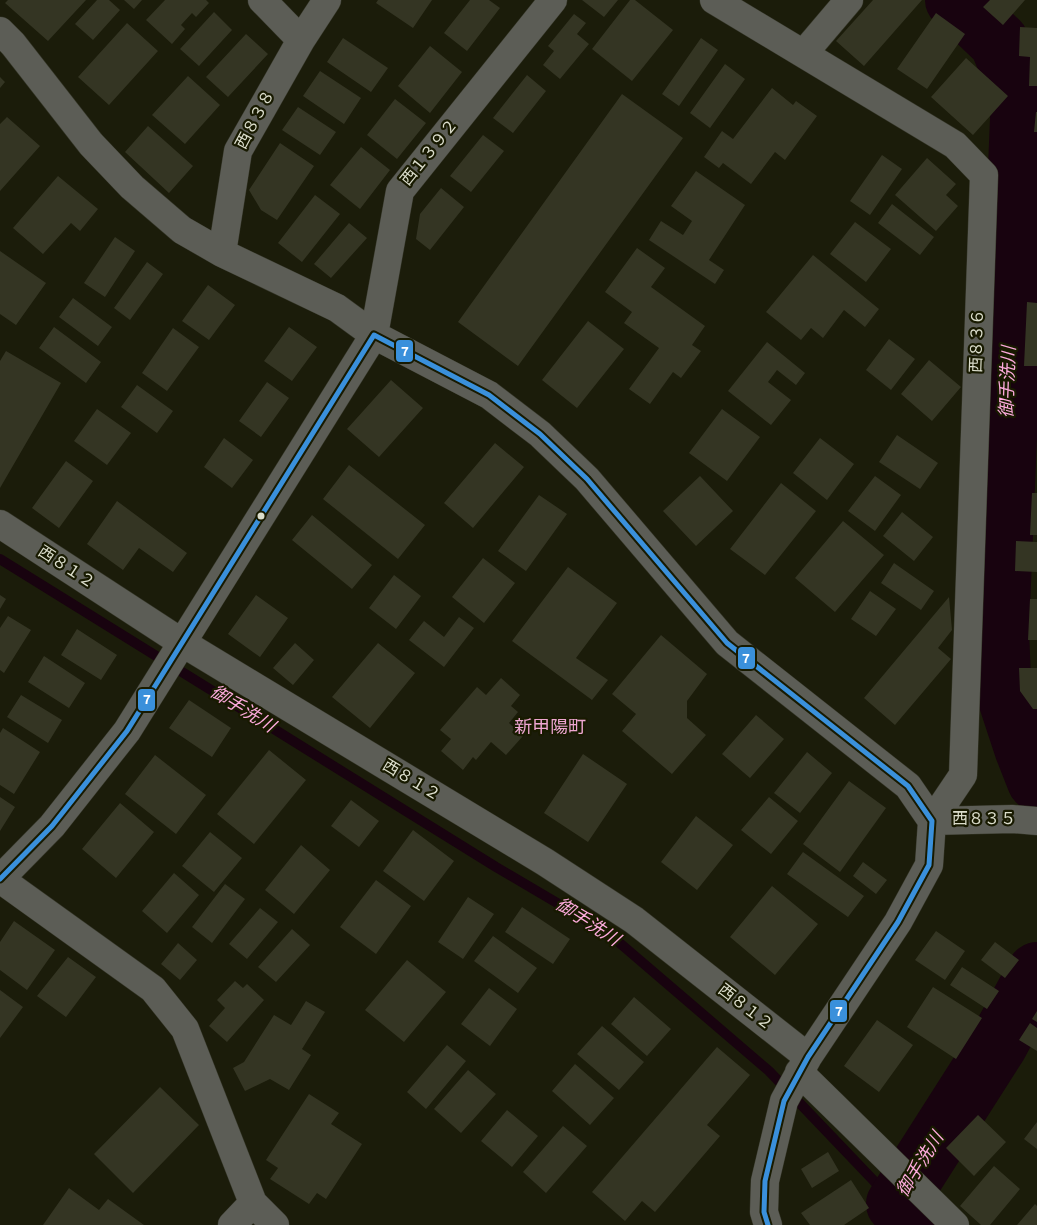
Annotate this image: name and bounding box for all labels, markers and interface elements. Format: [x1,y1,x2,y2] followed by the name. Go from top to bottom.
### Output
[232,87,280,153] street label: 西８３８
[397,116,463,190] street label: 西１３９２
[967,309,989,373] street label: 西８３６
[395,339,414,363] line badge: 7
[401,344,409,361] text: 7
[996,344,1022,418] water label: 御手洗川
[256,511,266,521] unlabelled marker
[34,542,98,594] street label: 西８１２
[737,646,756,670] line badge: 7
[742,651,750,668] text: 7
[205,681,280,740] water label: 御手洗川
[137,688,156,712] line badge: 7
[143,692,151,709] text: 7
[514,717,586,740] district label: 新甲陽町
[378,756,444,806] street label: 西８１２
[952,810,1016,830] street label: 西８３５
[551,894,625,953] water label: 御手洗川
[714,980,776,1036] street label: 西８１２
[829,999,848,1023] line badge: 7
[835,1004,843,1021] text: 7
[892,1127,951,1202] water label: 御手洗川

